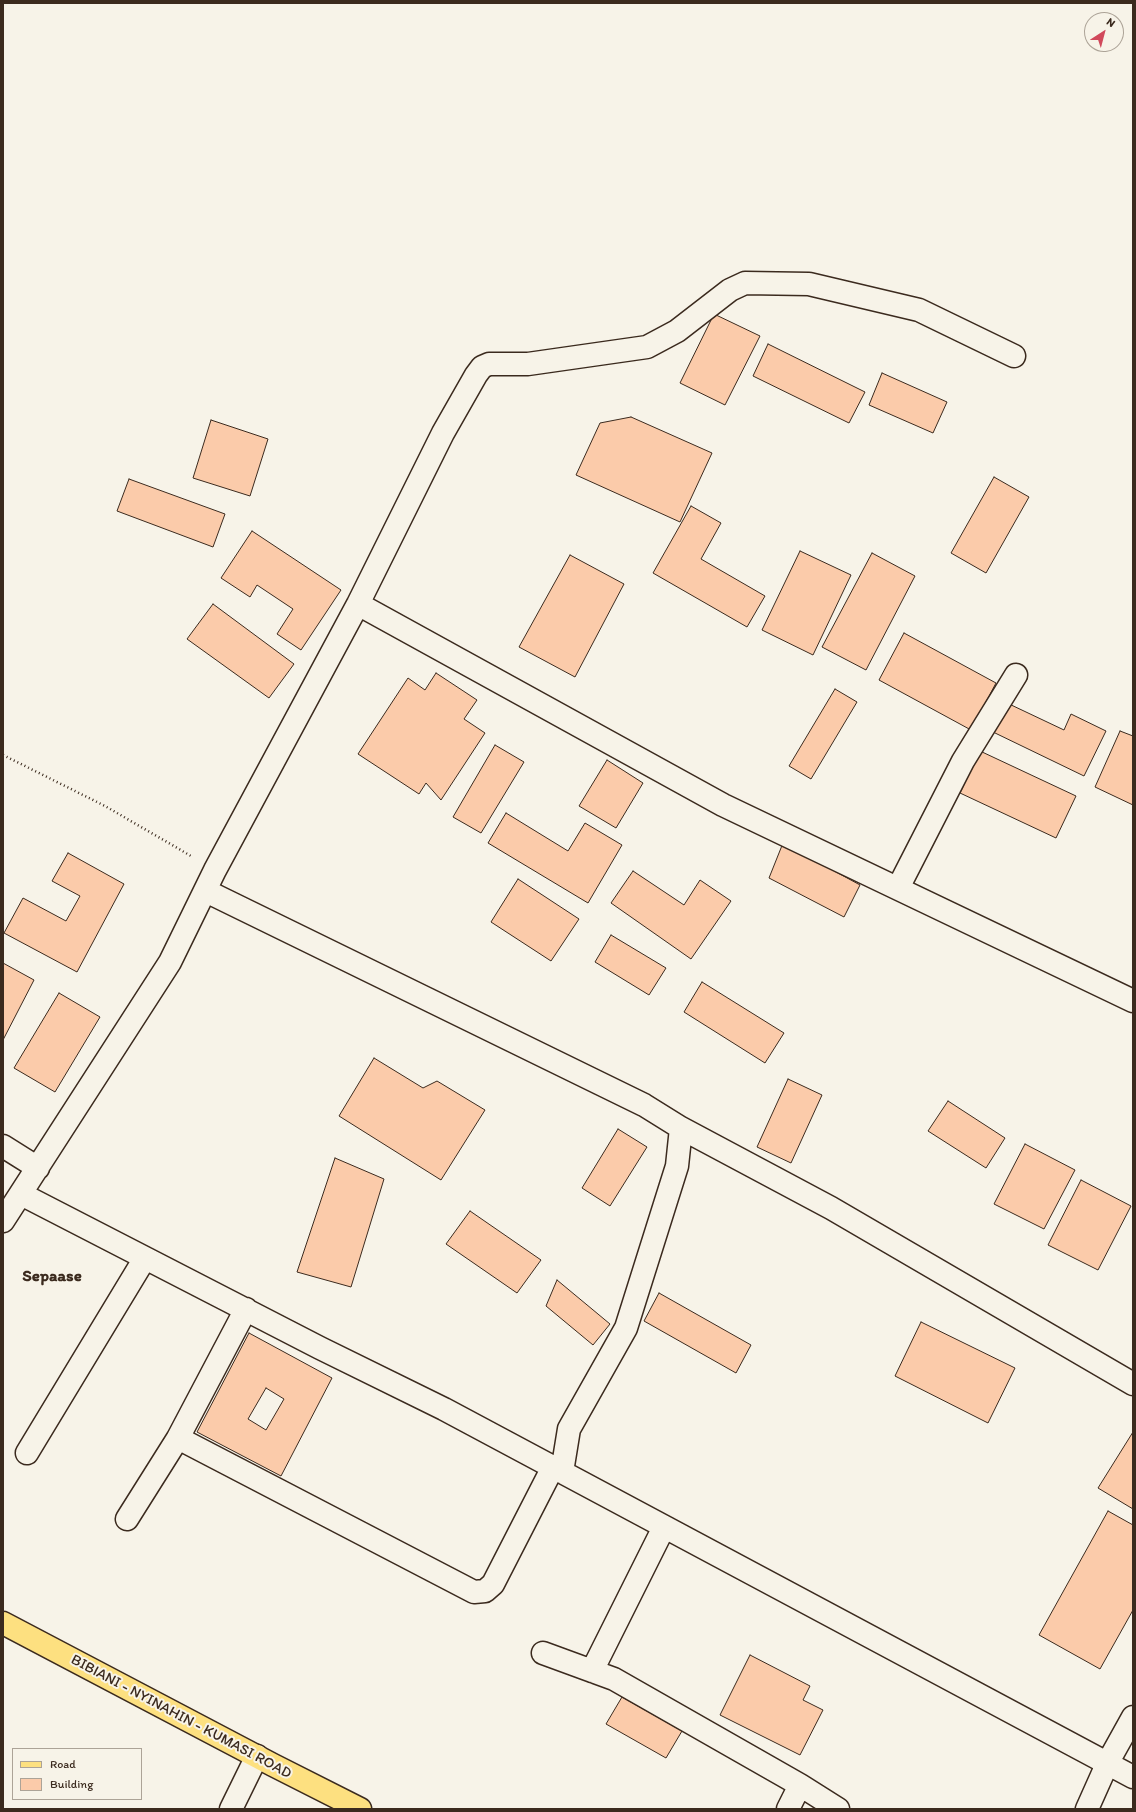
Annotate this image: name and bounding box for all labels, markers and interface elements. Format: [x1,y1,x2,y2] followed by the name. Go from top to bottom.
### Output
[1084,12,1124,52] north arrow
[1104,15,1118,30] text: N
[22,1267,82,1287] district label: Sepaase
[68,1651,294,1783] street label: BIBIANI - NYINAHIN - KUMASI ROAD
[12,1748,142,1800] legend
[50,1757,76,1771] text: Road
[50,1777,93,1791] text: Building

